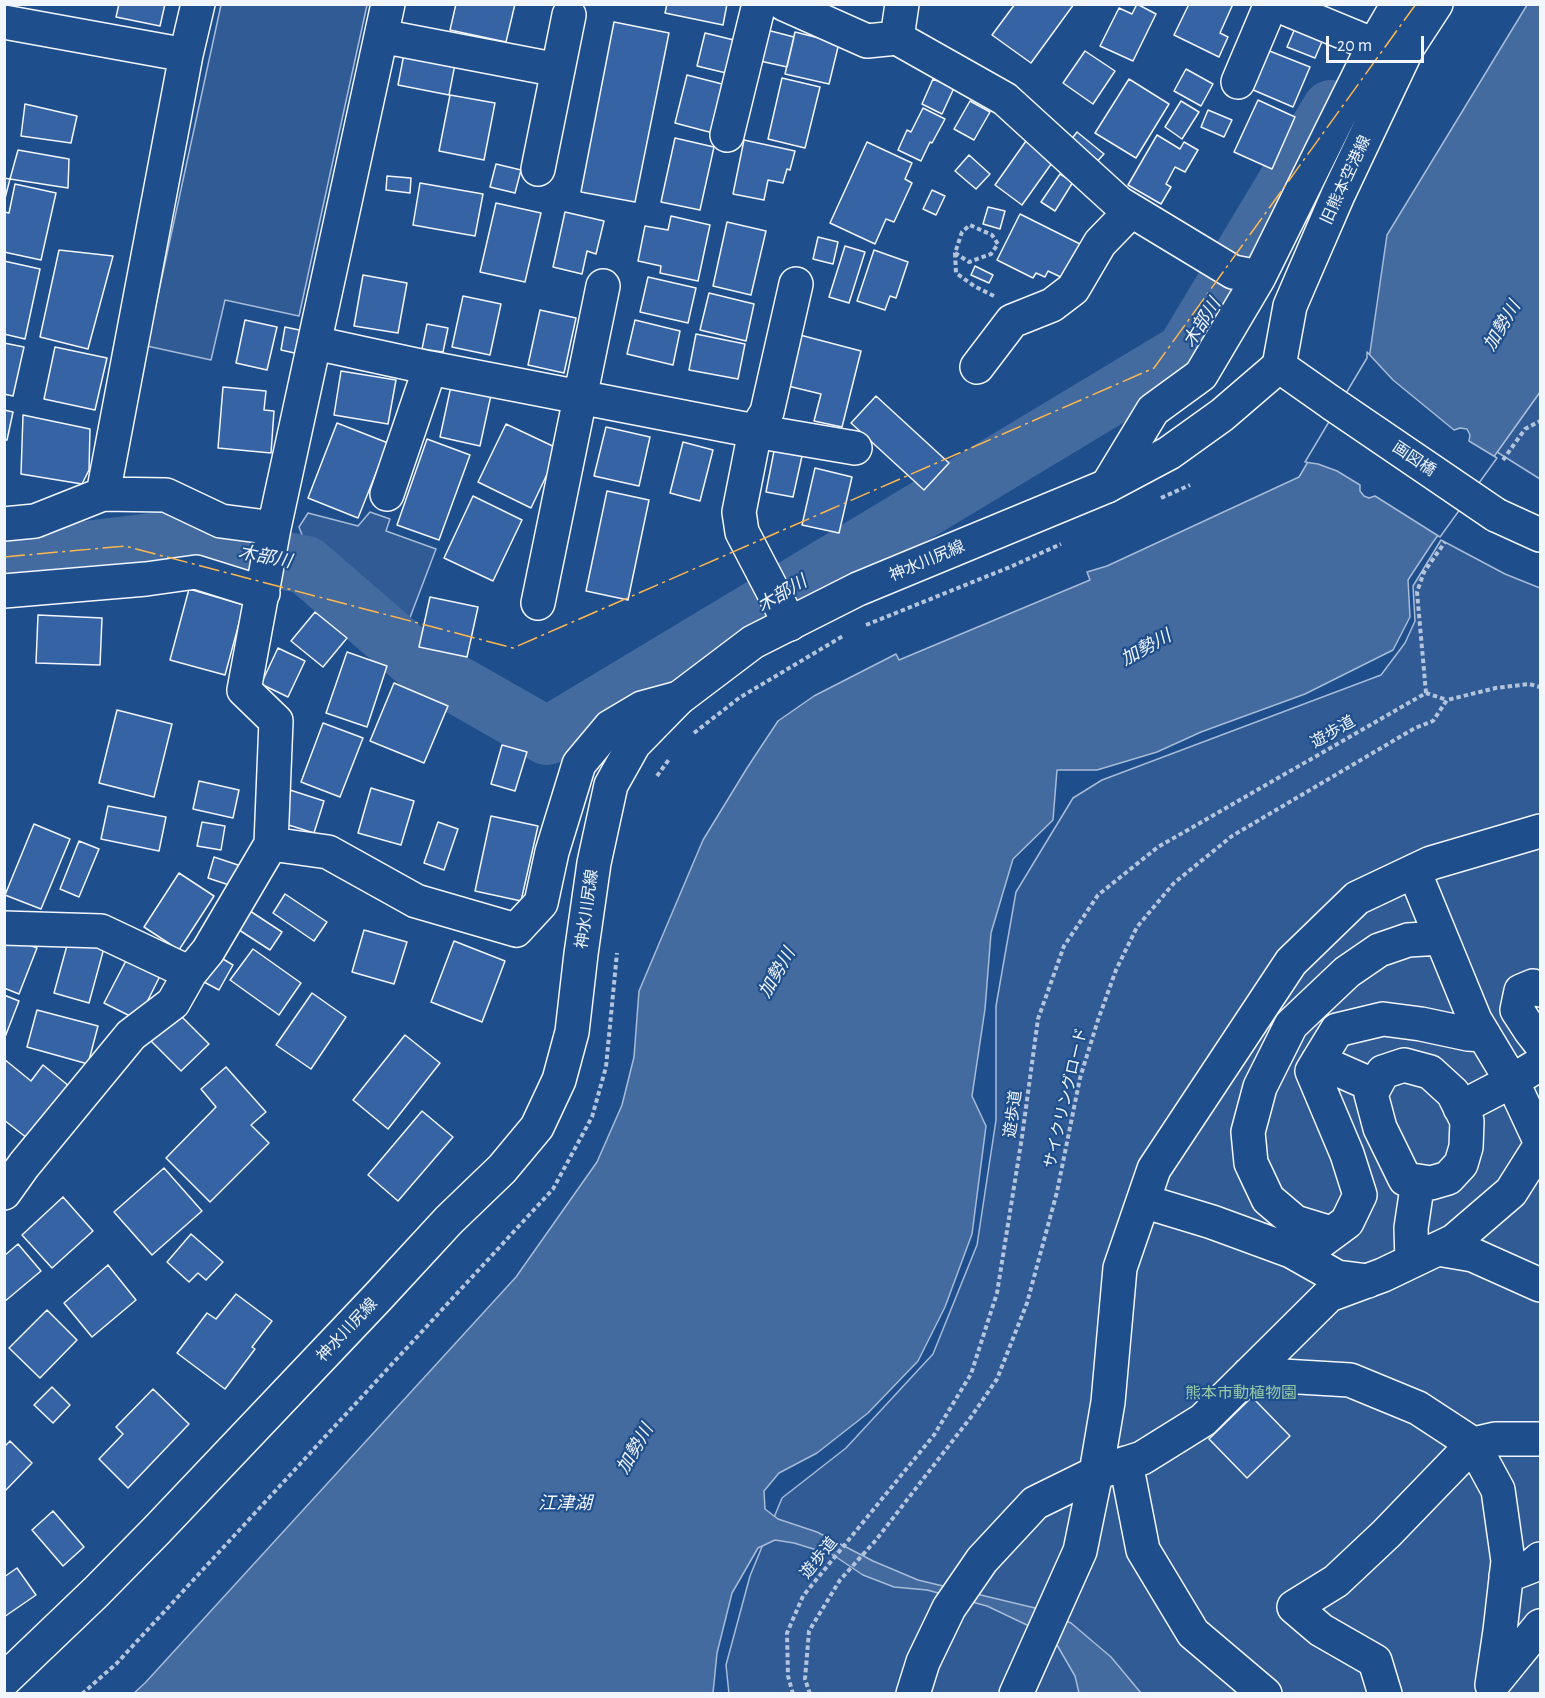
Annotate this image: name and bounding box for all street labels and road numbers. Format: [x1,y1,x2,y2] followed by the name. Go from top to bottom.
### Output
[1317,132,1375,228] street label: 旧熊本空港線
[1389,438,1439,480] street label: 画図橋
[886,537,968,585] street label: 神水川尻線
[1307,712,1359,752] street label: 遊歩道
[572,868,602,950] street label: 神水川尻線
[1040,1026,1092,1170] street label: サイクリングロード
[1000,1089,1026,1139] street label: 遊歩道
[313,1294,381,1366] street label: 神水川尻線
[796,1533,842,1583] street label: 遊歩道

